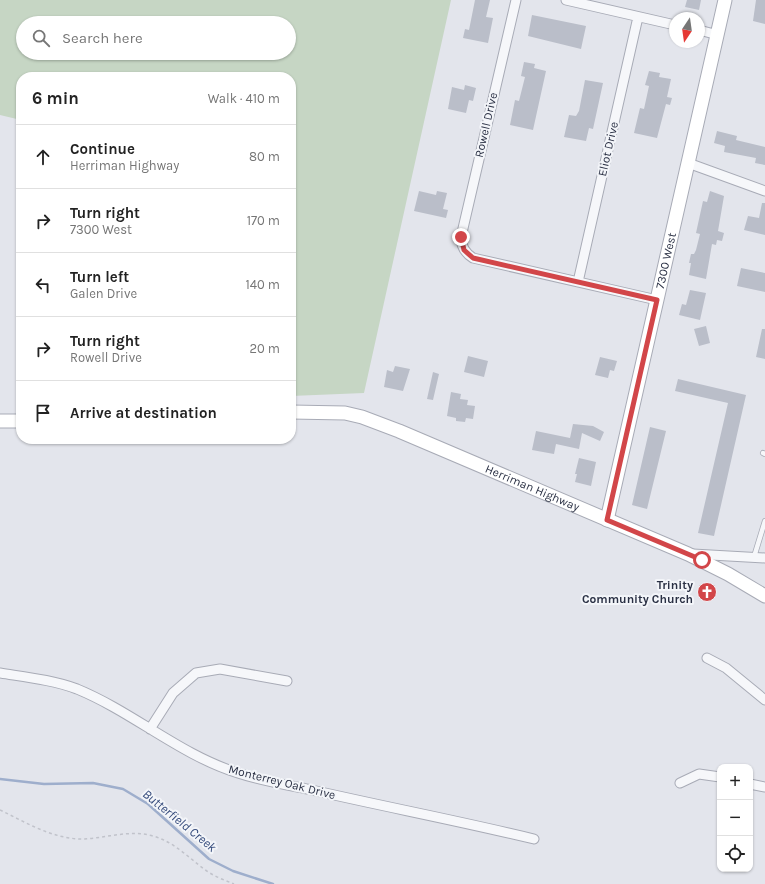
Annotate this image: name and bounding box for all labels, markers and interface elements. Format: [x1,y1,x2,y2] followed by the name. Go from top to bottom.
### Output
[669,12,705,48] north arrow
[16,16,296,60] search box
[30,27,52,49] icon: search
[62,29,143,47] text: Search here
[32,88,79,108] text: 6 min
[208,91,280,106] text: Walk · 410 m
[472,91,500,159] street label: Rowell Drive
[595,120,621,178] street label: Eliot Drive
[70,140,135,158] text: Continue
[32,146,54,168] icon: ahead
[249,149,280,164] text: 80 m
[70,158,179,173] text: Herriman Highway
[70,204,140,222] text: Turn right
[32,210,54,232] icon: right
[247,213,280,228] text: 170 m
[70,222,132,237] text: 7300 West
[452,228,470,246] route end
[653,231,679,290] street label: 7300 West
[70,268,129,286] text: Turn left
[32,274,54,296] icon: left
[245,277,280,292] text: 140 m
[70,286,137,301] text: Galen Drive
[70,332,140,350] text: Turn right
[32,338,54,360] icon: right
[250,341,280,356] text: 20 m
[70,350,142,365] text: Rowell Drive
[32,402,54,424] icon: arrive
[70,404,217,422] text: Arrive at destination
[483,462,582,514] street label: Herriman Highway
[693,551,711,569] route start
[582,578,693,606] place label: Trinity Community Church
[696,581,718,603] church icon: Trinity Community Church
[227,762,337,802] street label: Monterrey Oak Drive
[717,764,753,872] map controls
[717,764,753,800] button: +
[140,786,220,855] water label: Butterfield Creek
[717,800,753,836] button: −
[717,836,753,872] button: locate

